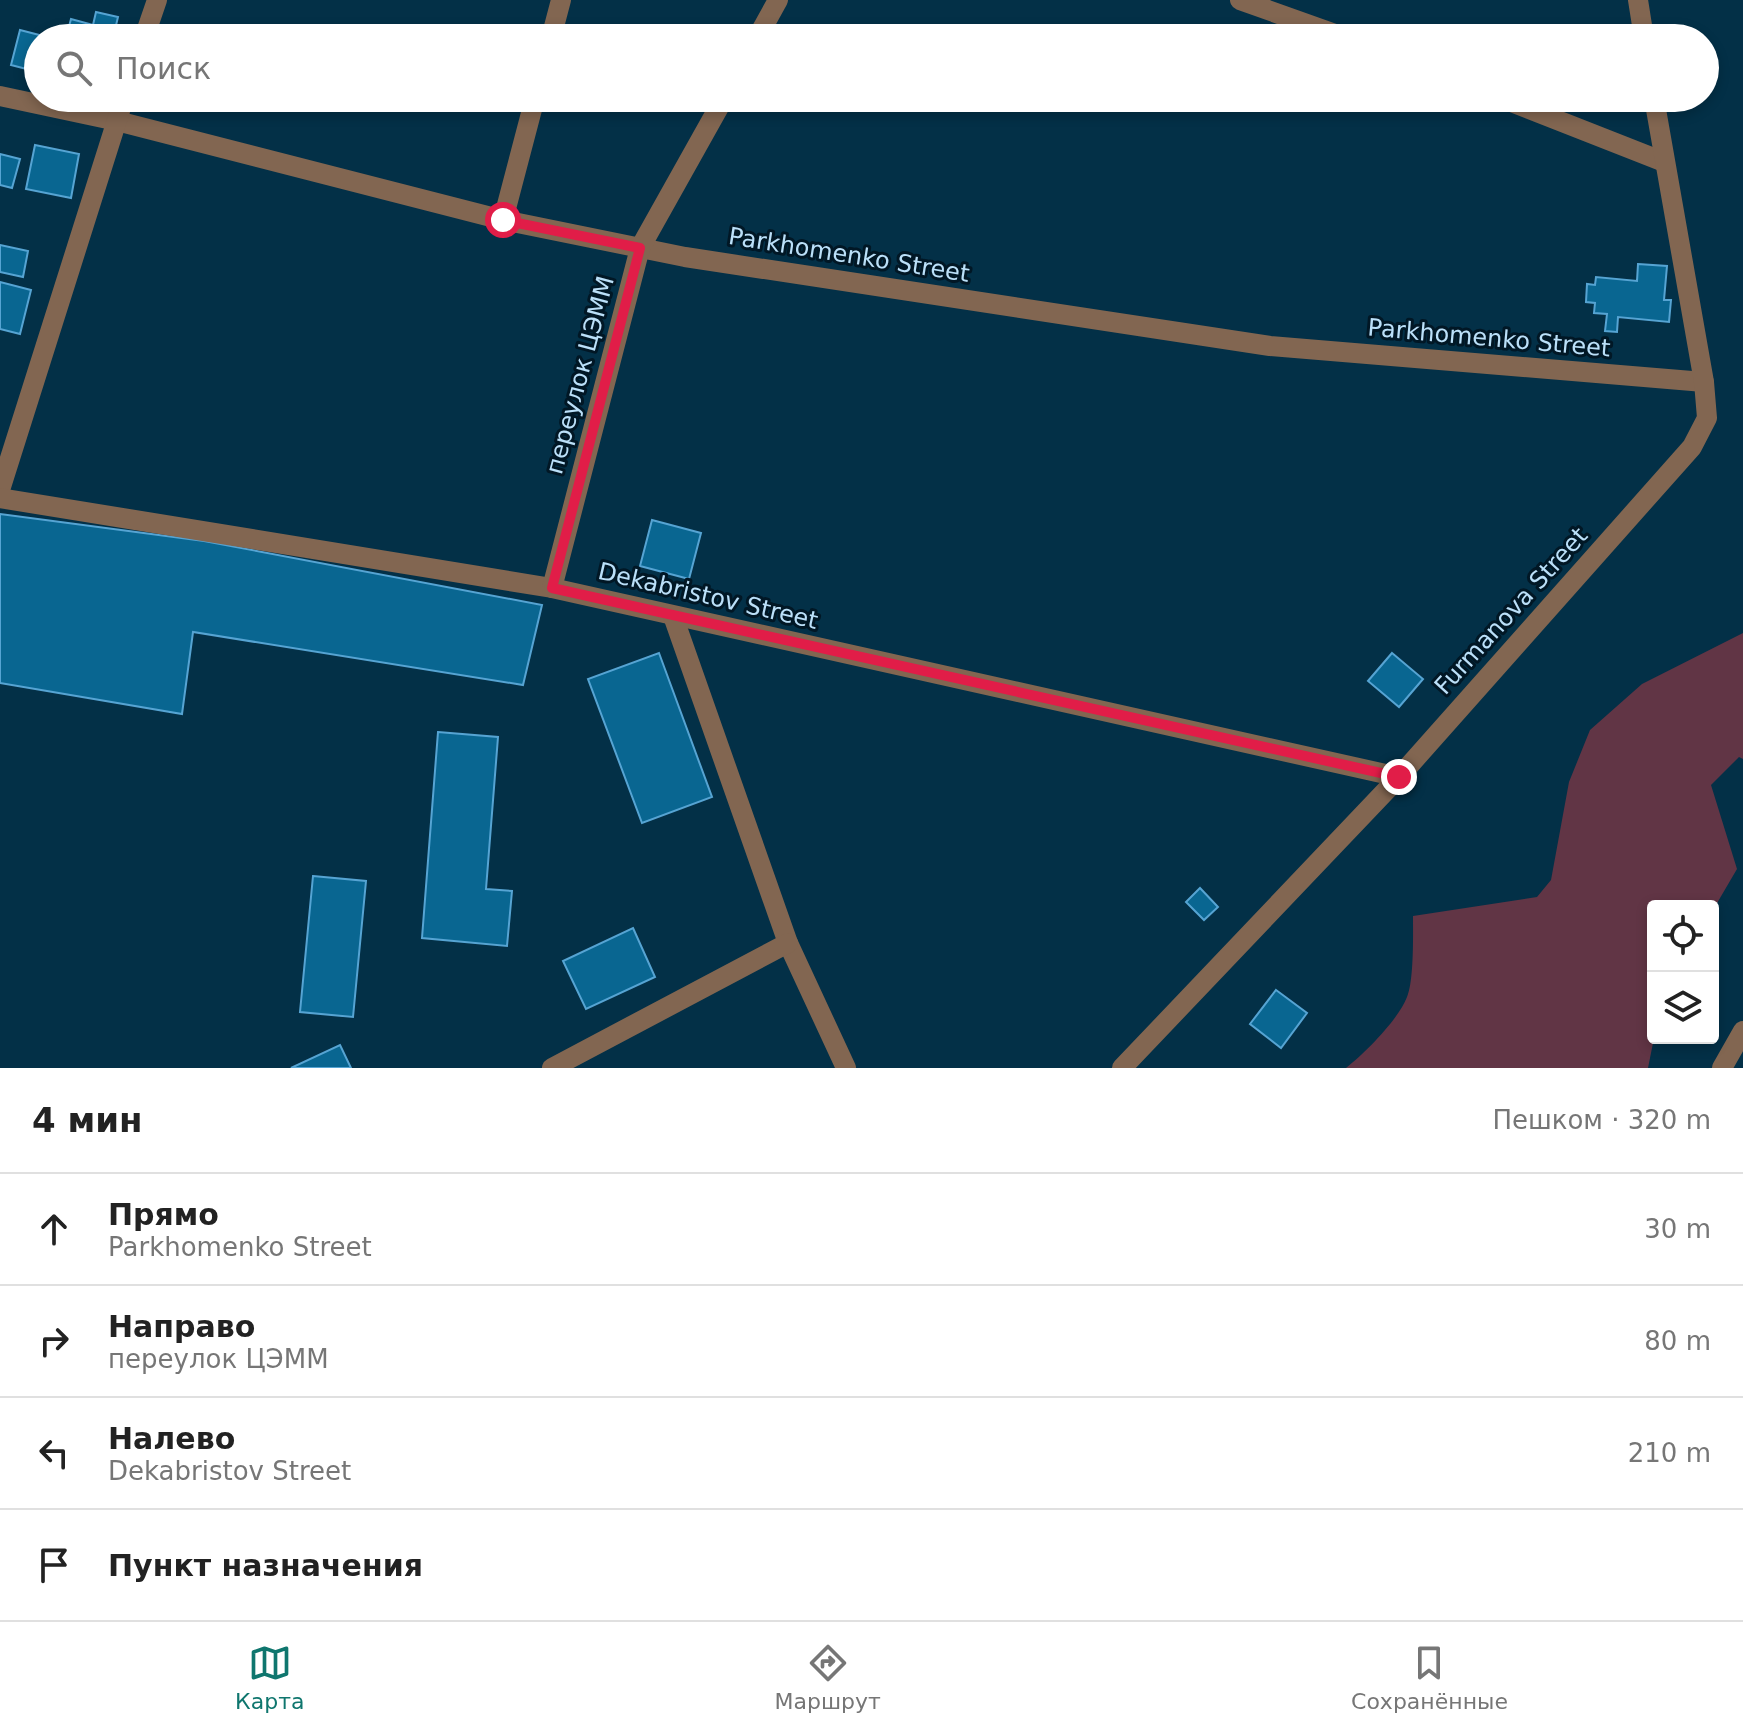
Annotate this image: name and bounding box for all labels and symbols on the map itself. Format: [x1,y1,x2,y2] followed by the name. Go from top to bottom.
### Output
[485,202,521,238] route start
[727,222,971,288] street label: Parkhomenko Street
[540,273,620,477] street label: переулок ЦЭММ
[1367,313,1611,363] street label: Parkhomenko Street
[1429,522,1593,700] street label: Furmanova Street
[595,557,821,635] street label: Dekabristov Street
[1381,759,1417,795] route end

